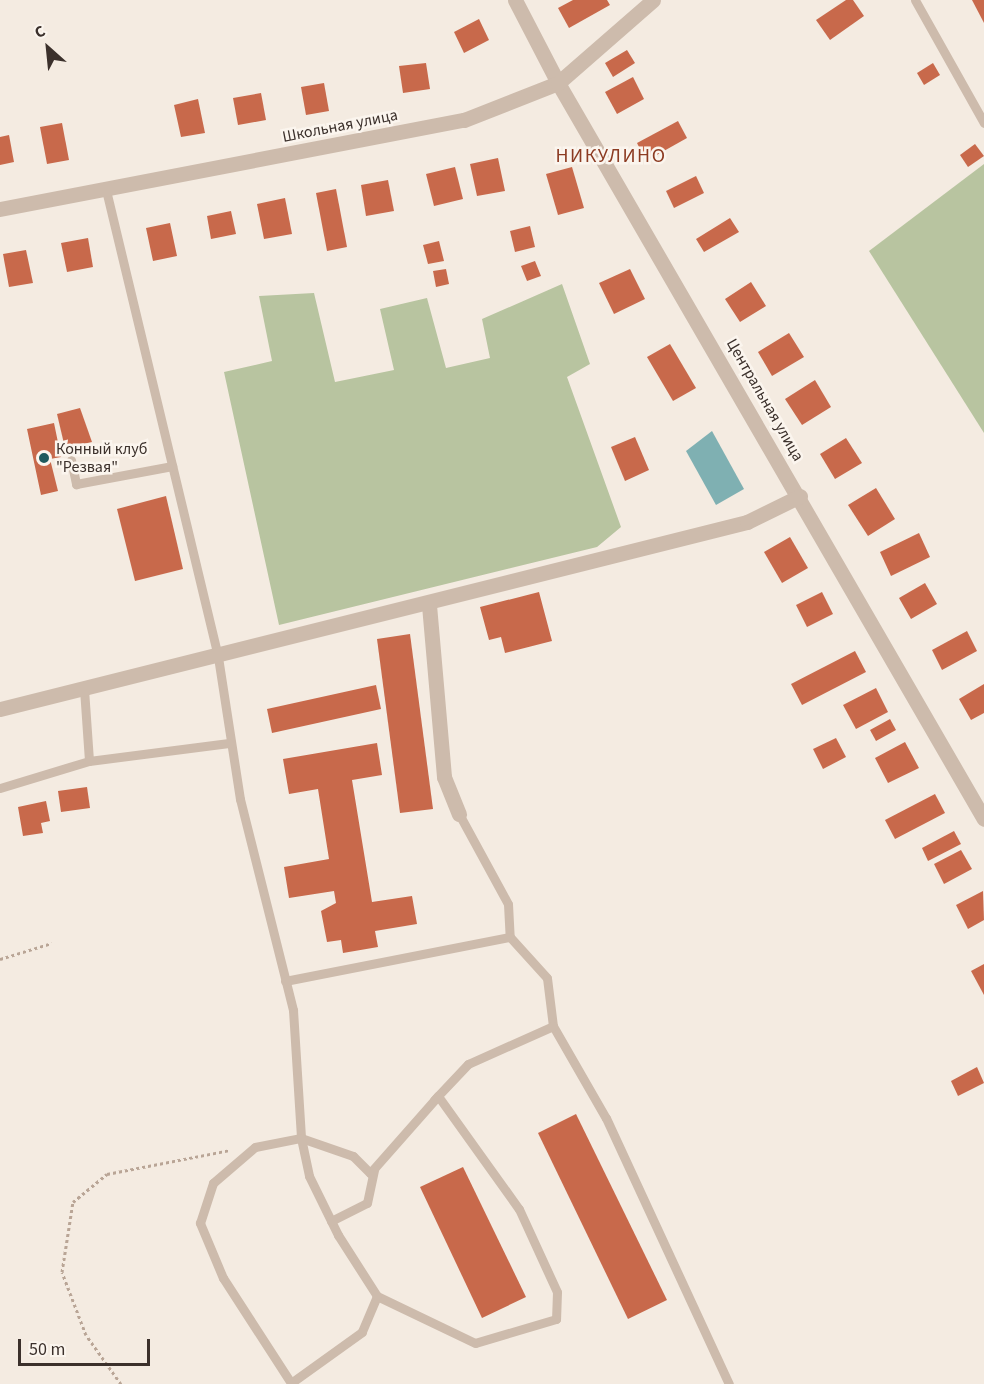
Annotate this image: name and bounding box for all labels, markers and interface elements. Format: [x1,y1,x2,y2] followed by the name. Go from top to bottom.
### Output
[18,18,78,78] north arrow
[31,20,49,44] text: С
[281,105,399,147] street label: Школьная улица
[556,144,666,168] district label: НИКУЛИНО
[722,335,808,465] street label: Центральная улица
[56,439,147,477] place label: Конный клуб "Резвая"
[37,451,51,465] marker: Конный клуб "Резвая"
[21,1327,153,1365] scale bar
[29,1337,65,1362] text: 50 m

